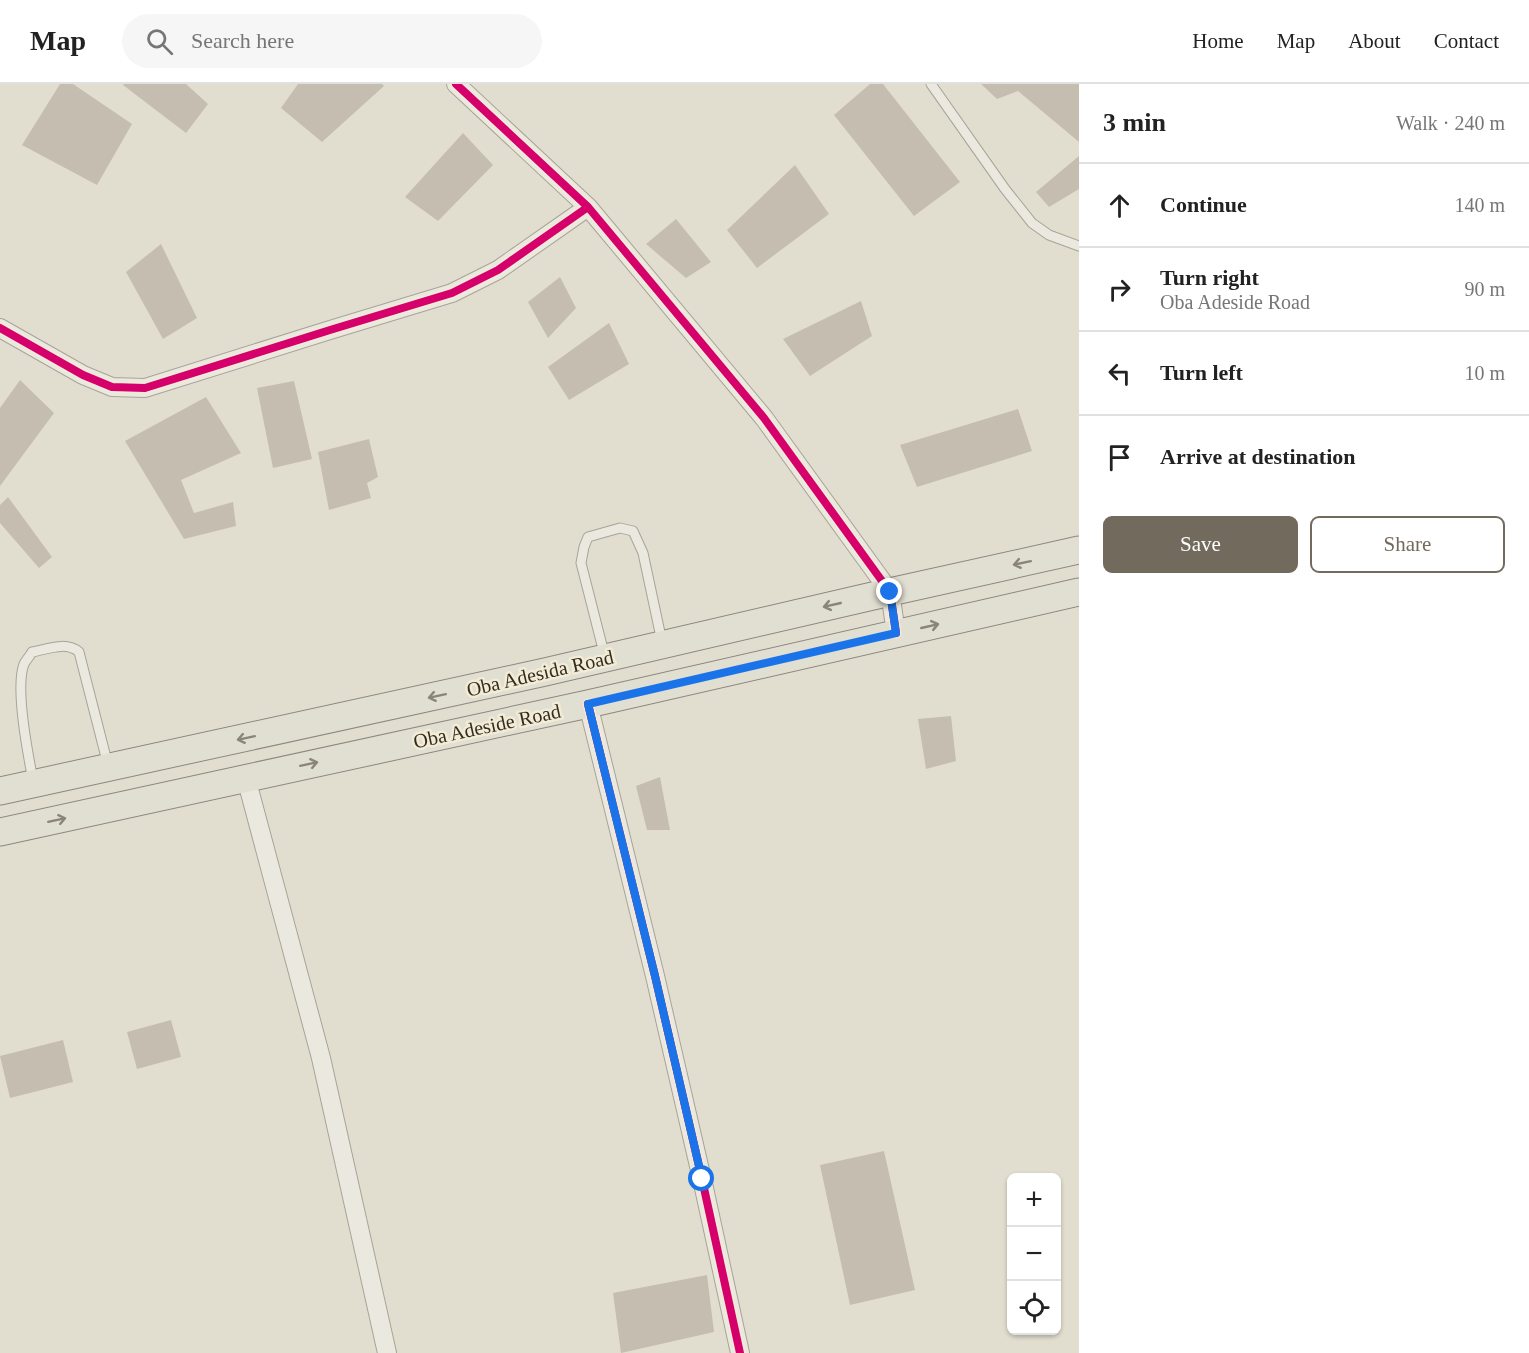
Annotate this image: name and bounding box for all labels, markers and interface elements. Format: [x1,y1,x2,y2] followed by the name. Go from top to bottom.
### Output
[122,14,542,68] search box
[30,25,86,56] text: Map
[143,25,176,58] icon: search
[191,28,294,53] text: Search here
[1192,29,1244,53] text: Home
[1277,29,1315,53] text: Map
[1348,29,1401,53] text: About
[1434,29,1499,53] text: Contact
[1103,108,1166,137] text: 3 min
[1396,112,1505,134] text: Walk · 240 m
[1103,189,1136,222] icon: ahead
[1160,192,1247,217] text: Continue
[1454,194,1505,216] text: 140 m
[1160,265,1259,290] text: Turn right
[1103,273,1136,306] icon: right
[1464,278,1505,300] text: 90 m
[1160,291,1310,313] text: Oba Adeside Road
[1103,357,1136,390] icon: left
[1160,360,1243,385] text: Turn left
[1464,362,1505,384] text: 10 m
[1103,441,1136,474] icon: arrive
[1160,444,1356,469] text: Arrive at destination
[1103,516,1298,573] button: Save
[1310,516,1505,573] button: Share
[1013,558,1032,569] one-way arrow
[876,578,902,604] route end
[822,600,841,612] one-way arrow
[920,619,939,631] one-way arrow
[464,645,616,701] street label: Oba Adesida Road
[428,691,447,702] one-way arrow
[411,700,563,752] street label: Oba Adeside Road
[237,732,256,744] one-way arrow
[299,758,318,769] one-way arrow
[47,813,66,825] one-way arrow
[688,1165,714,1191] route start
[1007,1173,1061,1335] map controls
[1007,1173,1061,1227] button: +
[1007,1227,1061,1281] button: −
[1007,1281,1061,1335] button: locate

